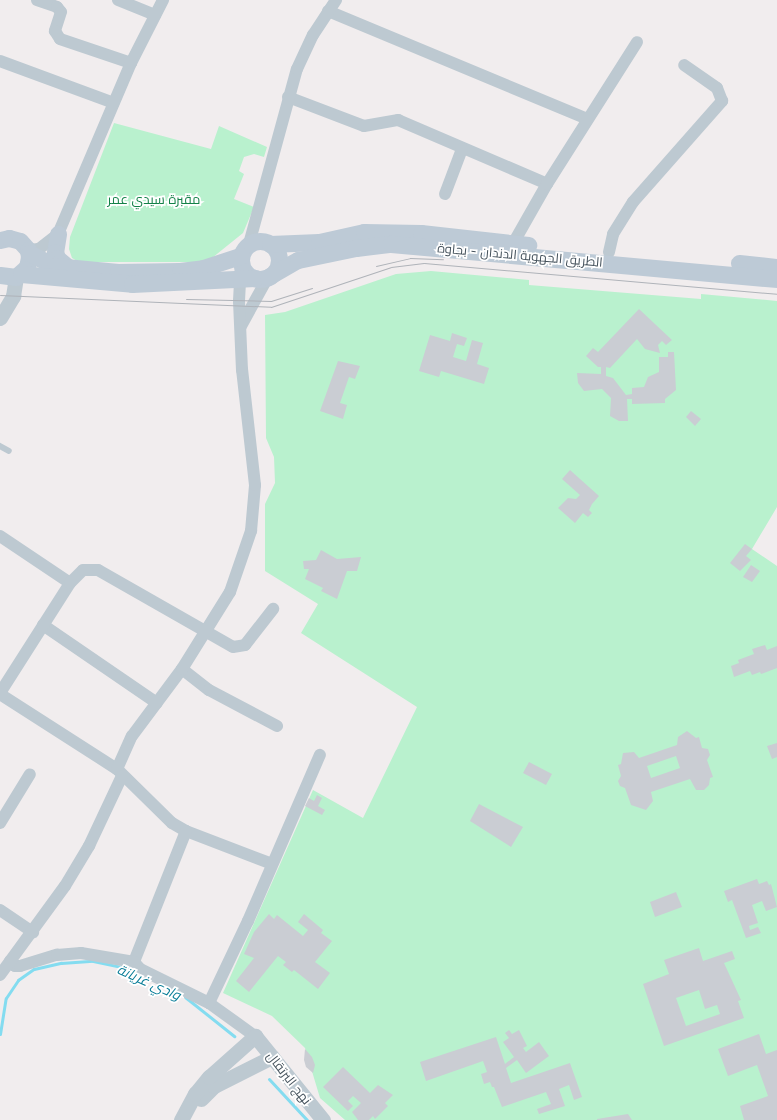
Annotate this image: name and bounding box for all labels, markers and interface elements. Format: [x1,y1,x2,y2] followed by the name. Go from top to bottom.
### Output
[108,191,200,207] park label: مقبرة سيدي عمر
[437,240,603,270] street label: الطريق الجهوية الدندان - بجاوة
[115,961,183,1003] water label: وادي غريانة
[263,1048,315,1108] street label: نهج البرتقال

